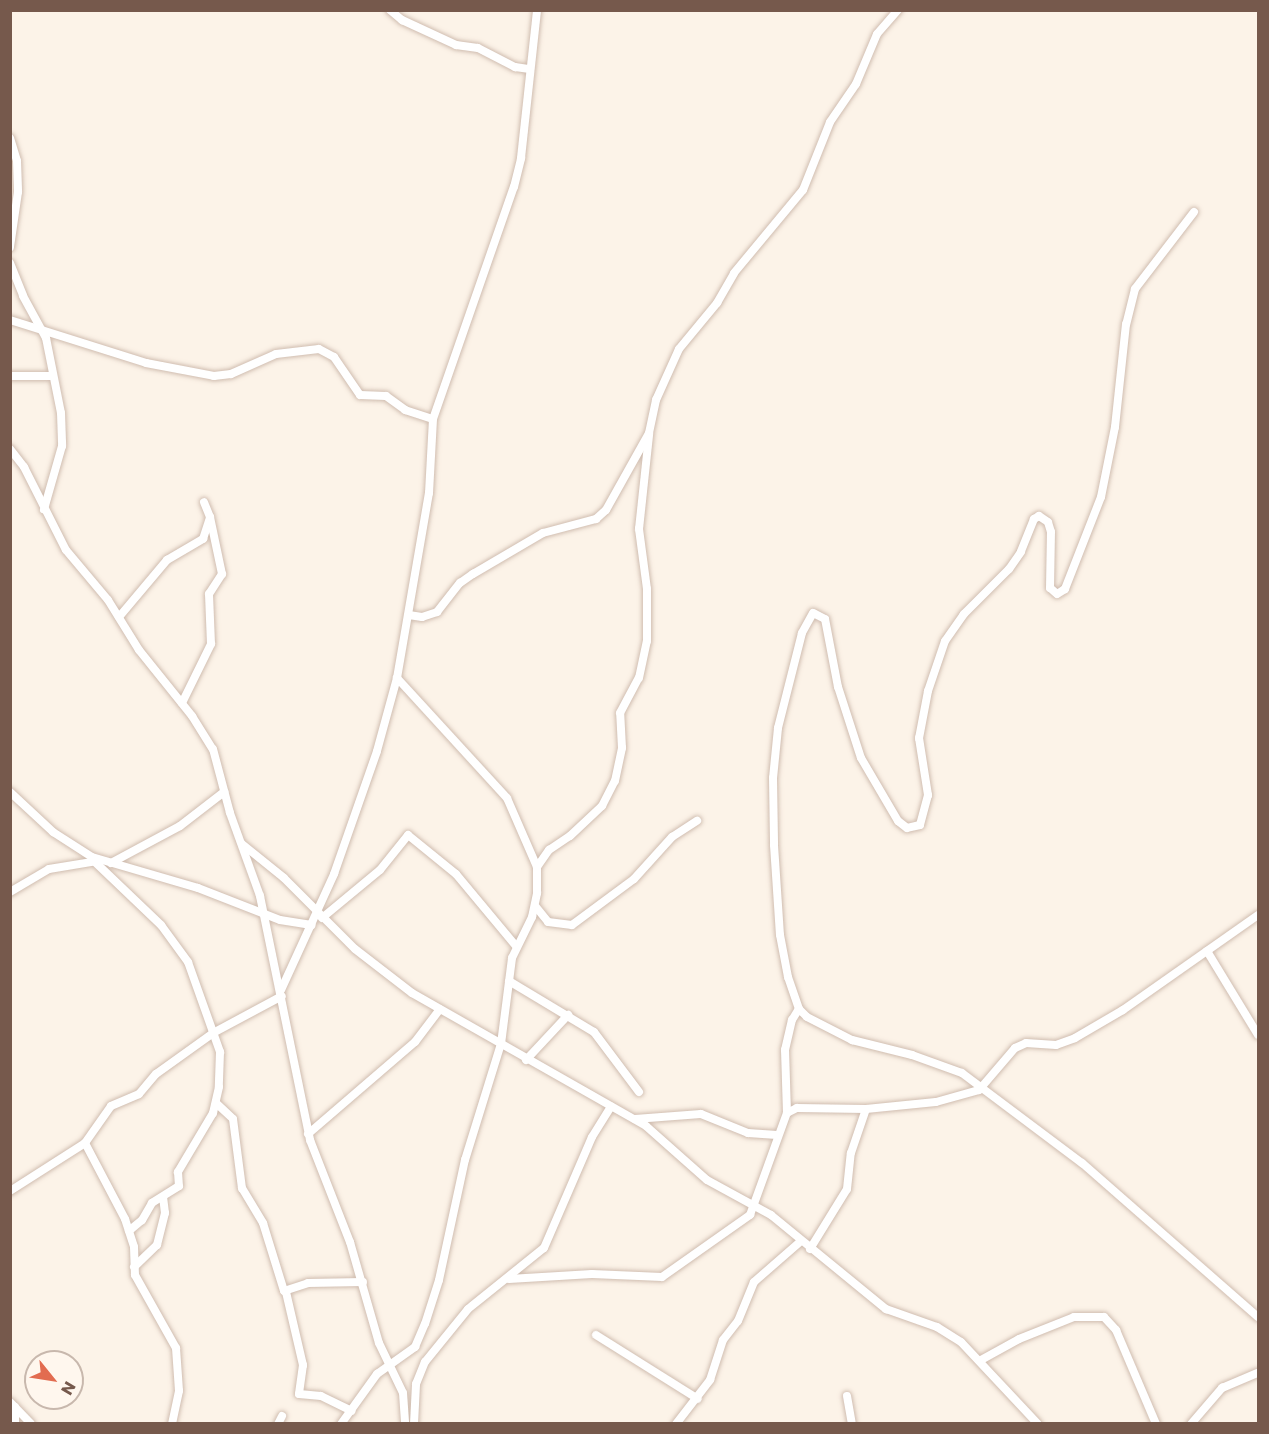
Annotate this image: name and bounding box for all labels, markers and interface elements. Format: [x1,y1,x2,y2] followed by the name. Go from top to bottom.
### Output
[24,1350,84,1410] north arrow
[55,1377,81,1399] text: N

